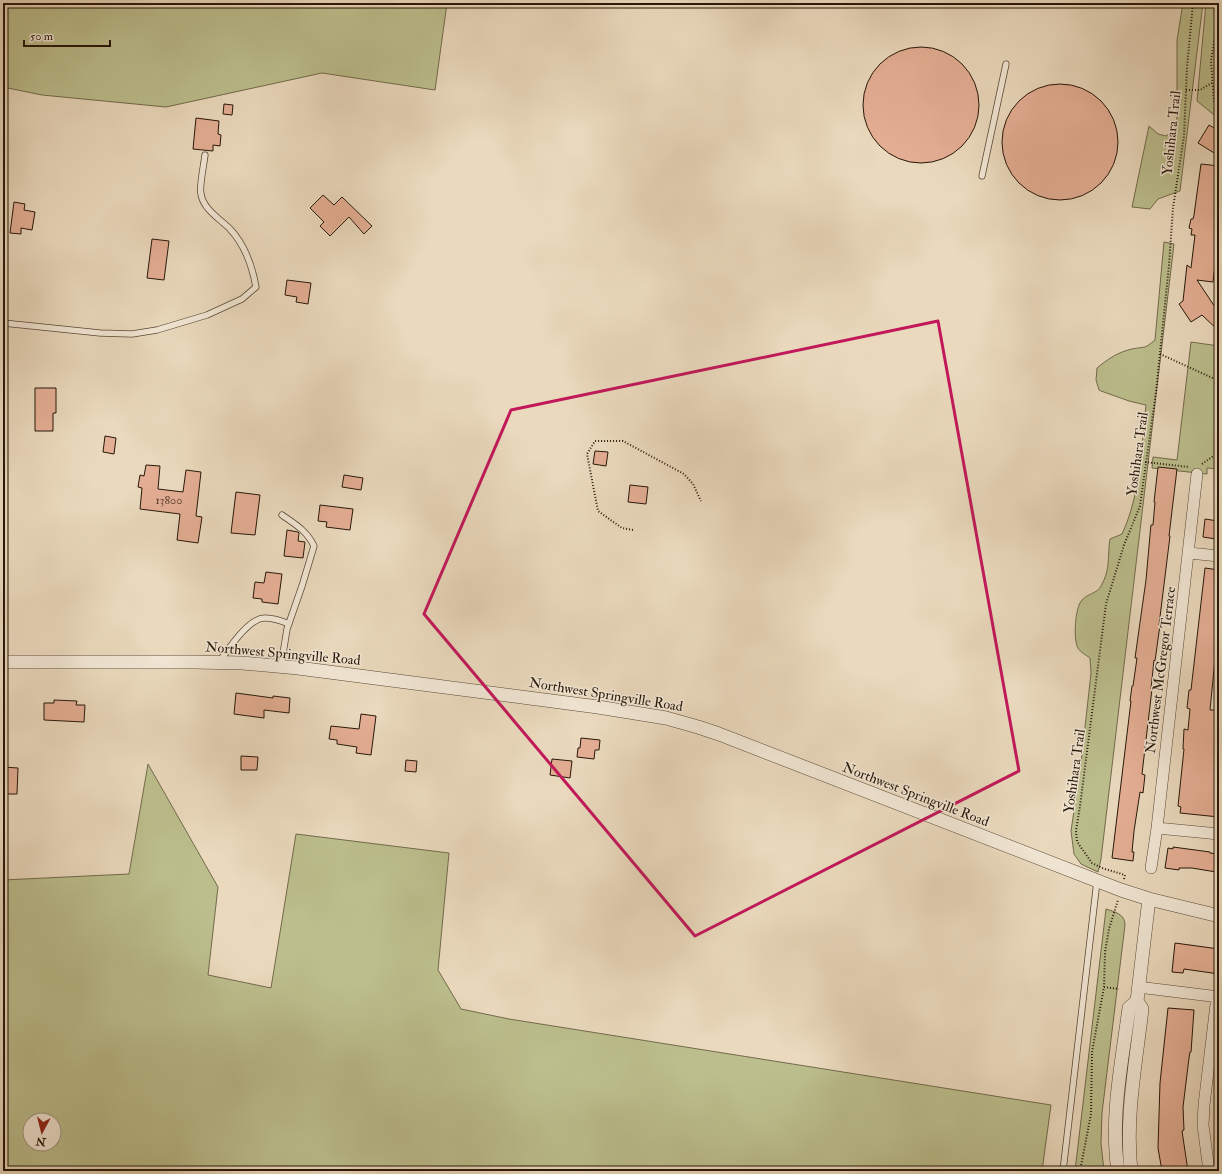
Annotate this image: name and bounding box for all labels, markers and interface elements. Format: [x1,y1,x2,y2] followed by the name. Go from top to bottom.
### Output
[24,22,110,48] scale bar
[30,29,54,44] text: 50 m
[1159,89,1184,176] street label: Yoshihara Trail
[1123,410,1152,497] street label: Yoshihara Trail
[156,493,182,508] house number: 13800
[1142,585,1179,755] street label: Northwest McGregor Terrace
[205,638,361,670] street label: Northwest Springville Road
[528,674,684,716] street label: Northwest Springville Road
[1060,727,1089,814] street label: Yoshihara Trail
[840,759,992,831] street label: Northwest Springville Road
[22,1112,62,1152] north arrow
[34,1134,48,1149] text: N

